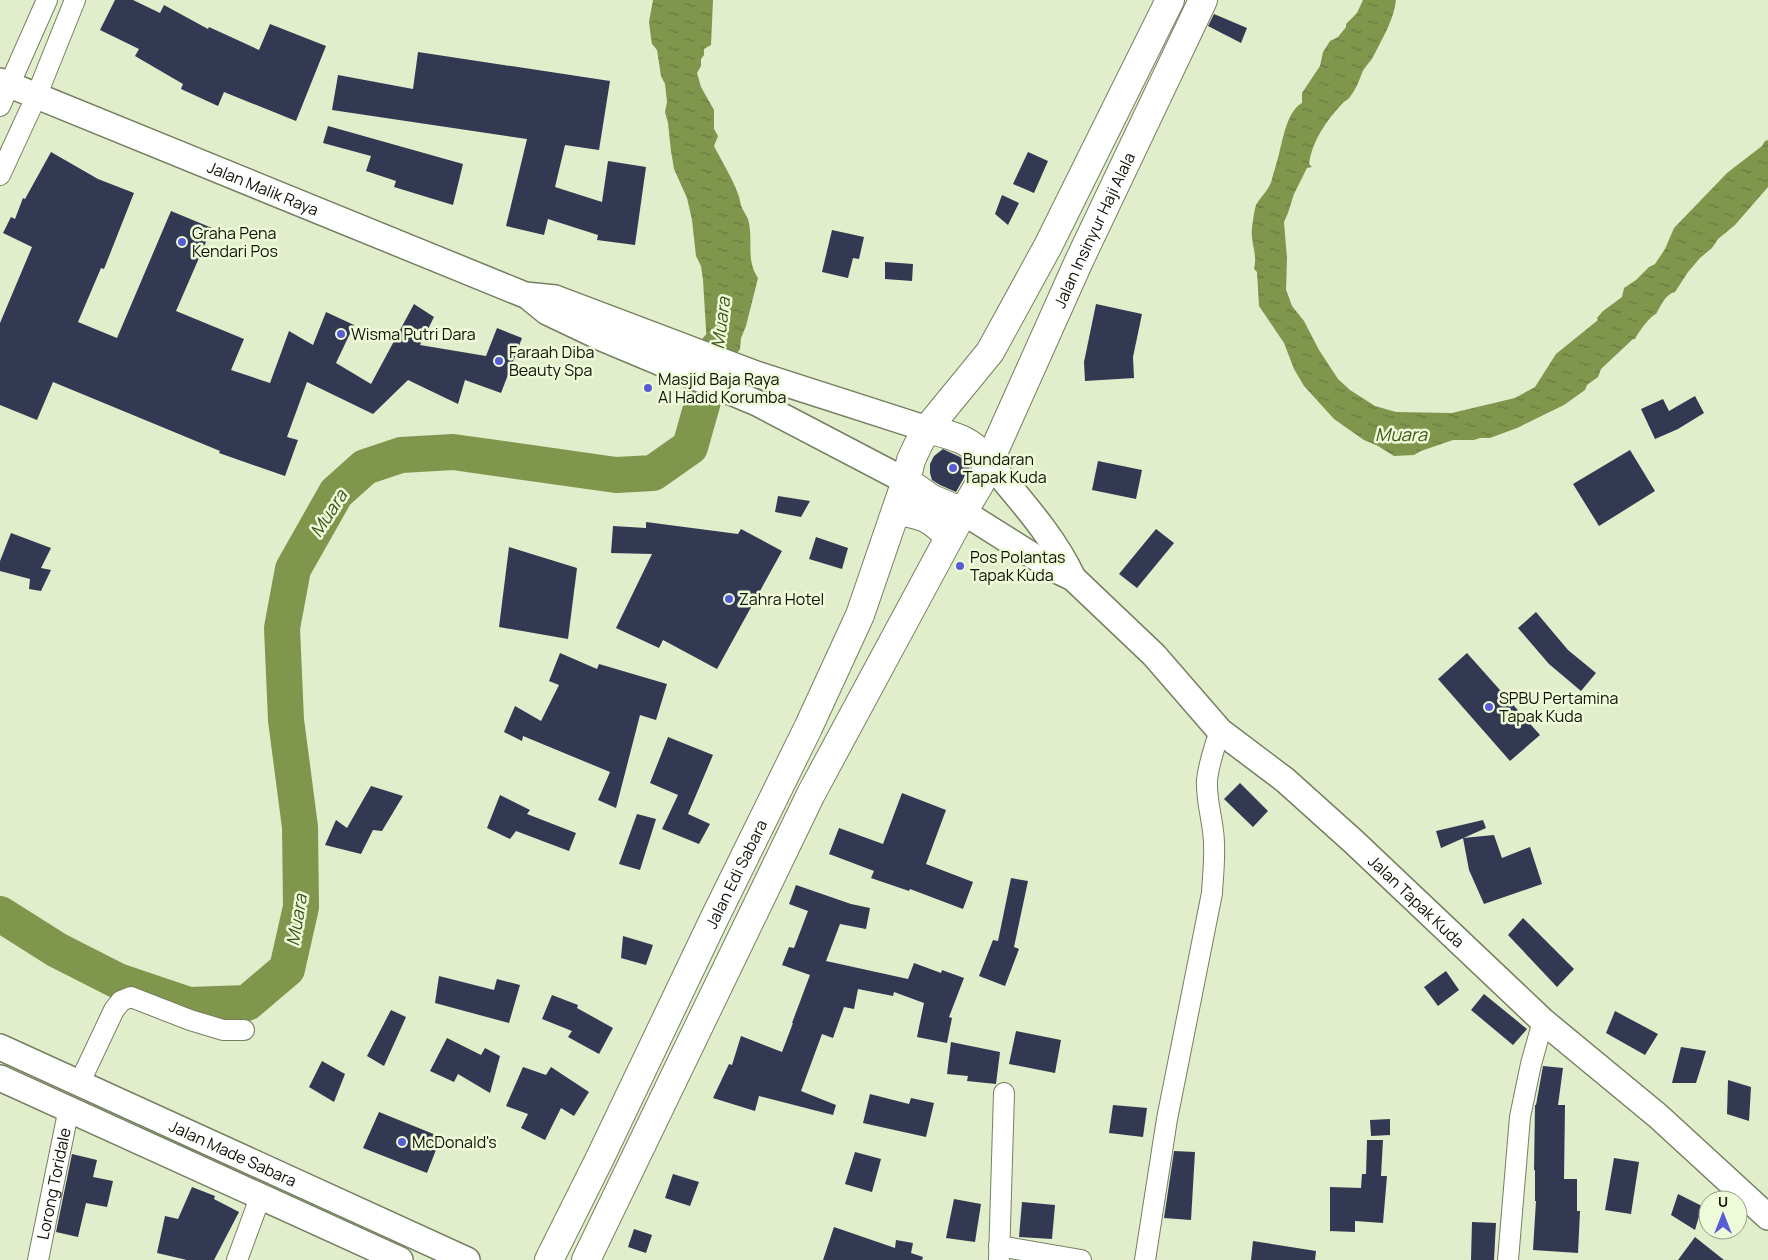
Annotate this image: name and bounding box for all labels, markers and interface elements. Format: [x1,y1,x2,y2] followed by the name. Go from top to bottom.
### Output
[1048,149,1140,311] street label: Jalan Insinyur Haji Alala
[204,156,322,221] street label: Jalan Malik Raya
[192,222,278,262] place label: Graha Pena Kendari Pos
[176,236,188,248] marker: Graha Pena Kendari Pos
[705,295,735,350] water label: Muara
[351,323,476,345] place label: Wisma Putri Dara
[335,328,347,340] marker: Wisma Putri Dara
[509,341,594,381] place label: Faraah Diba Beauty Spa
[493,355,505,367] marker: Faraah Diba Beauty Spa
[658,368,786,408] place label: Masjid Baja Raya Al Hadid Korumba
[642,382,654,394] marker: Masjid Baja Raya Al Hadid Korumba
[1375,422,1428,446] water label: Muara
[963,448,1047,488] place label: Bundaran Tapak Kuda
[947,462,959,474] marker: Bundaran Tapak Kuda
[304,484,353,541] water label: Muara
[970,546,1066,586] place label: Pos Polantas Tapak Kuda
[954,560,966,572] marker: Pos Polantas Tapak Kuda
[739,588,824,610] place label: Zahra Hotel
[723,593,735,605] marker: Zahra Hotel
[1499,687,1619,727] place label: SPBU Pertamina Tapak Kuda
[1483,701,1495,713] marker: SPBU Pertamina Tapak Kuda
[700,816,772,932] street label: Jalan Edi Sabara
[1363,850,1470,952] street label: Jalan Tapak Kuda
[280,891,312,948] water label: Muara
[166,1115,300,1192] street label: Jalan Made Sabara
[31,1126,76,1241] street label: Lorong Toridale
[412,1131,497,1153] place label: McDonald's
[396,1136,408,1148] marker: McDonald's
[1698,1190,1748,1240] north arrow
[1718,1192,1728,1211] text: U

